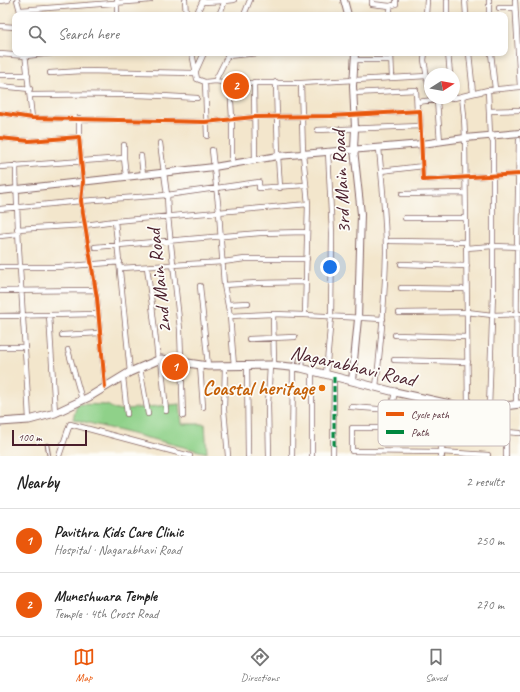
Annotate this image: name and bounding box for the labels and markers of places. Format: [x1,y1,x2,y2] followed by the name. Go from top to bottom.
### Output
[223,71,249,101] pin: 2
[162,352,188,382] pin: 1
[202,376,316,401] place label: Coastal heritage
[317,383,327,393] marker: Coastal heritage

